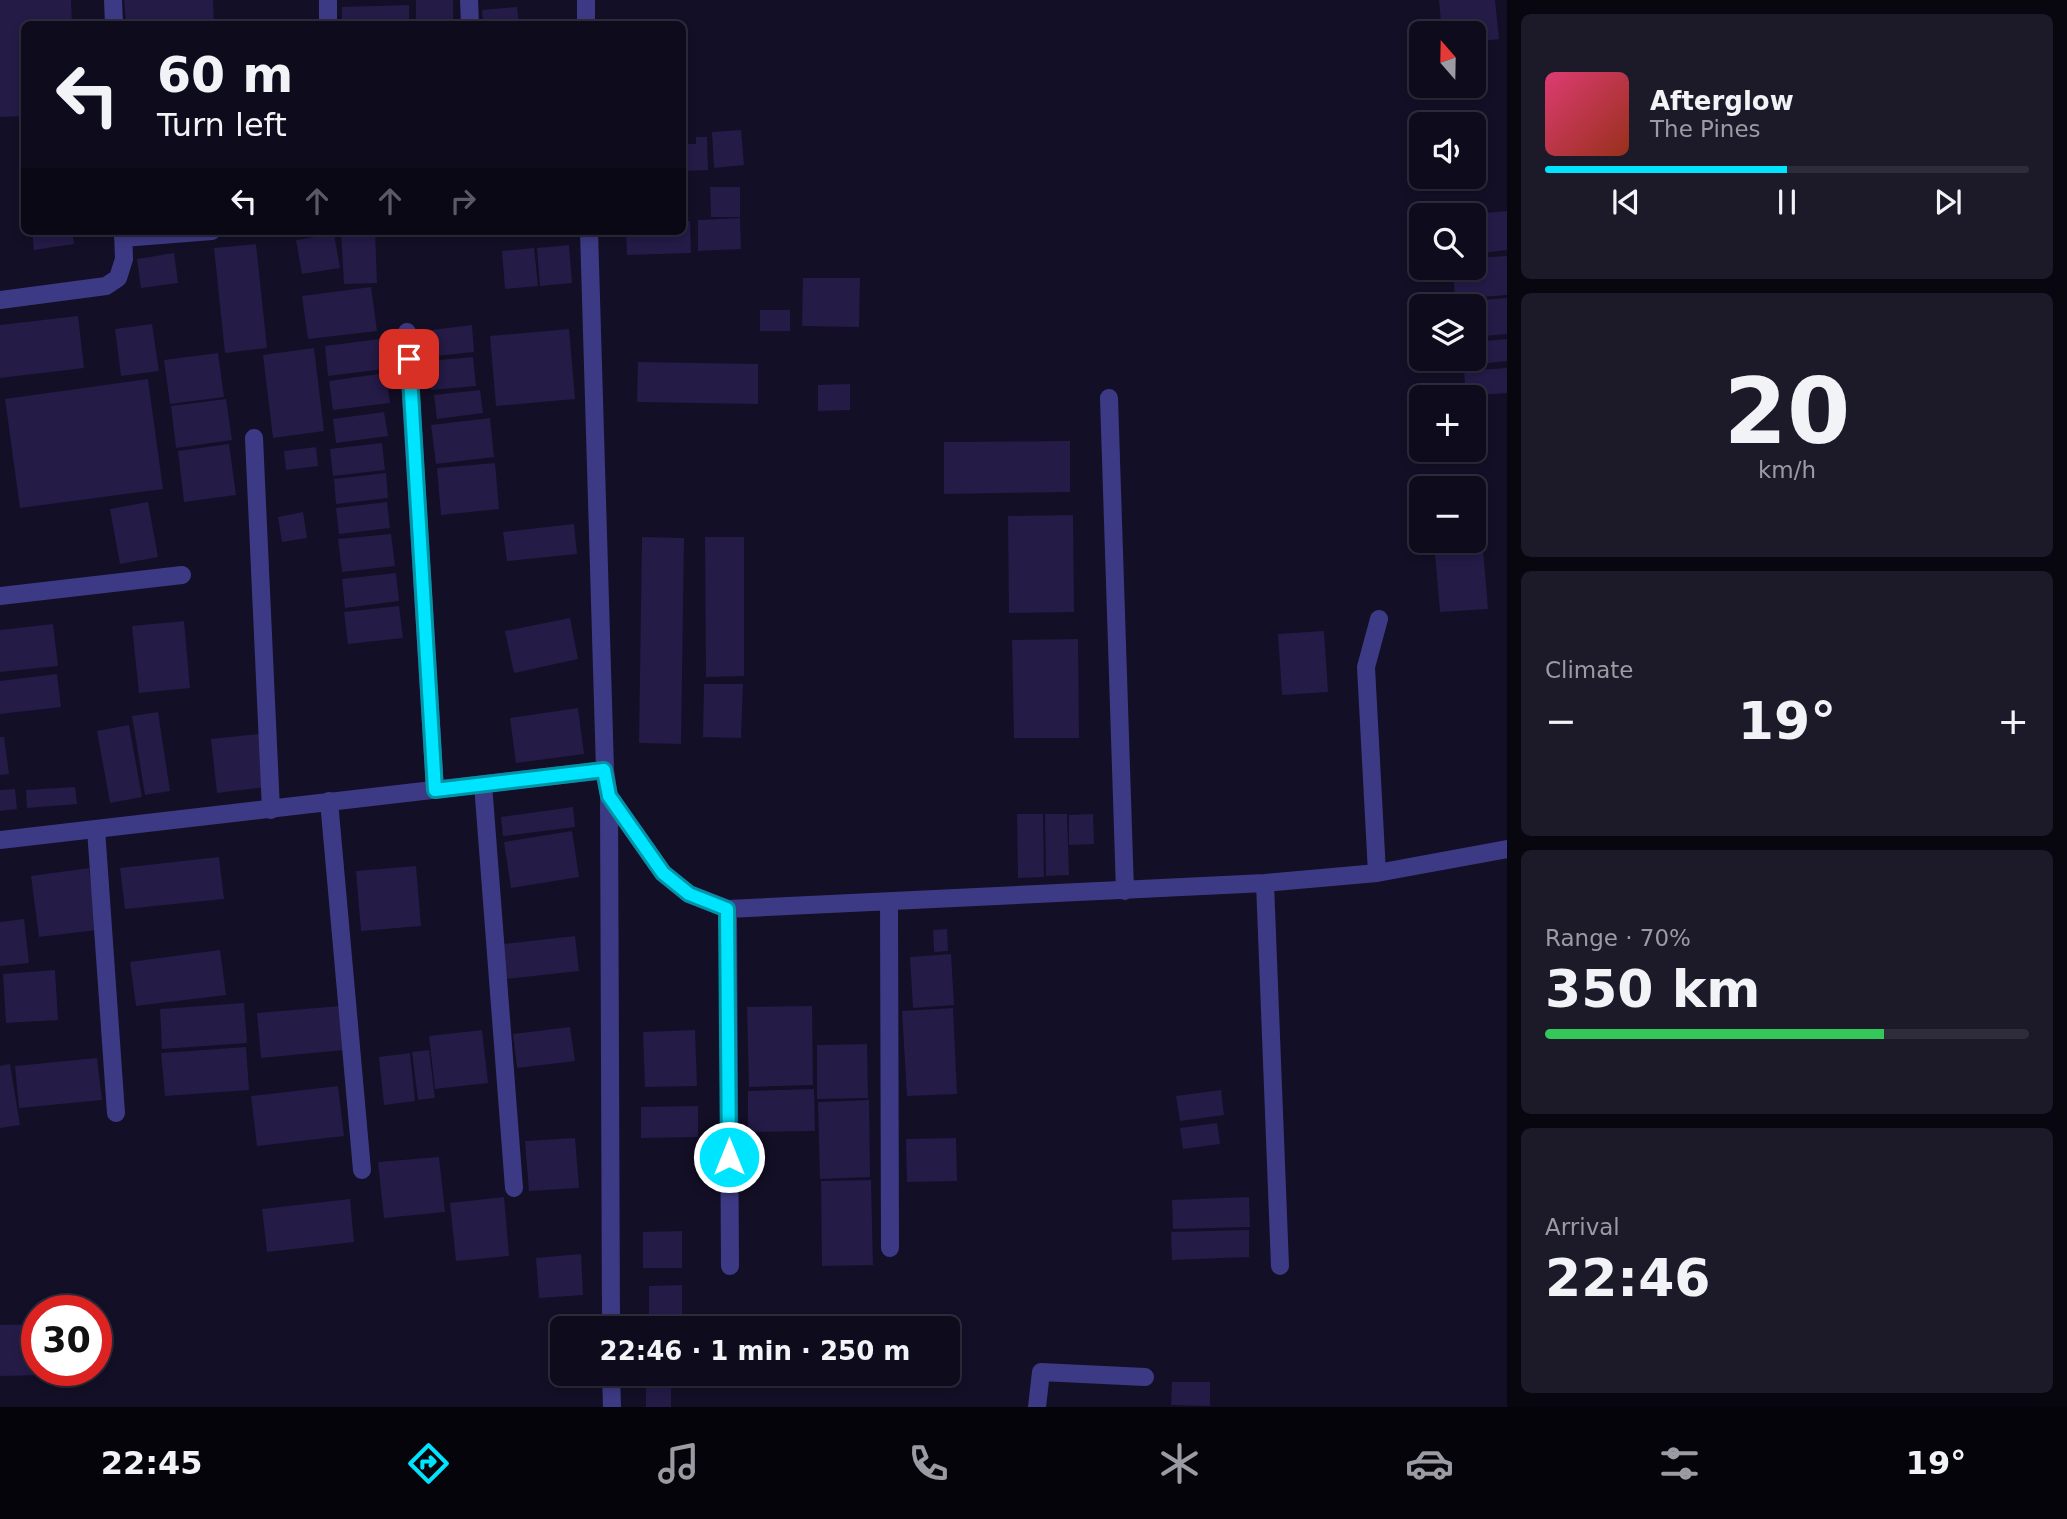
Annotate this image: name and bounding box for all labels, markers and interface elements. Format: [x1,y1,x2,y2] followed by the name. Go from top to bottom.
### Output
[1409,21,1486,98] north arrow
[1409,21,1486,553] map controls
[157,47,293,104] text: 60 m
[42,49,133,140] icon: left
[1650,86,1794,116] text: Afterglow
[157,106,287,144] text: Turn left
[1409,112,1486,189] button: sound
[1650,116,1761,142] text: The Pines
[225,182,263,220] icon: left
[298,182,336,220] icon: ahead
[371,182,409,220] icon: ahead
[444,182,482,220] icon: right
[1607,183,1645,221] icon: previous
[1768,183,1806,221] icon: pause
[1929,183,1967,221] icon: next
[1409,203,1486,280] button: search
[1409,294,1486,371] button: layers
[379,329,439,389] pin
[390,340,428,378] icon: arrive
[1724,359,1850,464] text: 20
[1409,385,1486,462] button: +
[1758,457,1816,483] text: km/h
[1409,476,1486,553] button: −
[1545,657,1634,683] text: Climate
[1738,691,1836,751] text: 19°
[1545,699,1577,743] text: −
[1997,699,2029,743] text: +
[1545,925,1691,951] text: Range · 70%
[1545,959,1760,1019] text: 350 km
[692,1120,766,1194] position arrow
[1545,1214,1620,1240] text: Arrival
[1545,1248,1711,1308] text: 22:46
[21,1295,112,1386] speed limit sign: 30
[600,1336,910,1366] text: 22:46 · 1 min · 250 m
[404,1439,453,1488] icon: directions
[654,1439,703,1488] icon: music
[904,1439,953,1488] icon: phone
[1155,1439,1204,1488] icon: climate
[1405,1439,1454,1488] icon: car
[1655,1439,1704,1488] icon: filters
[101,1444,203,1482] text: 22:45
[1906,1444,1966,1482] text: 19°

